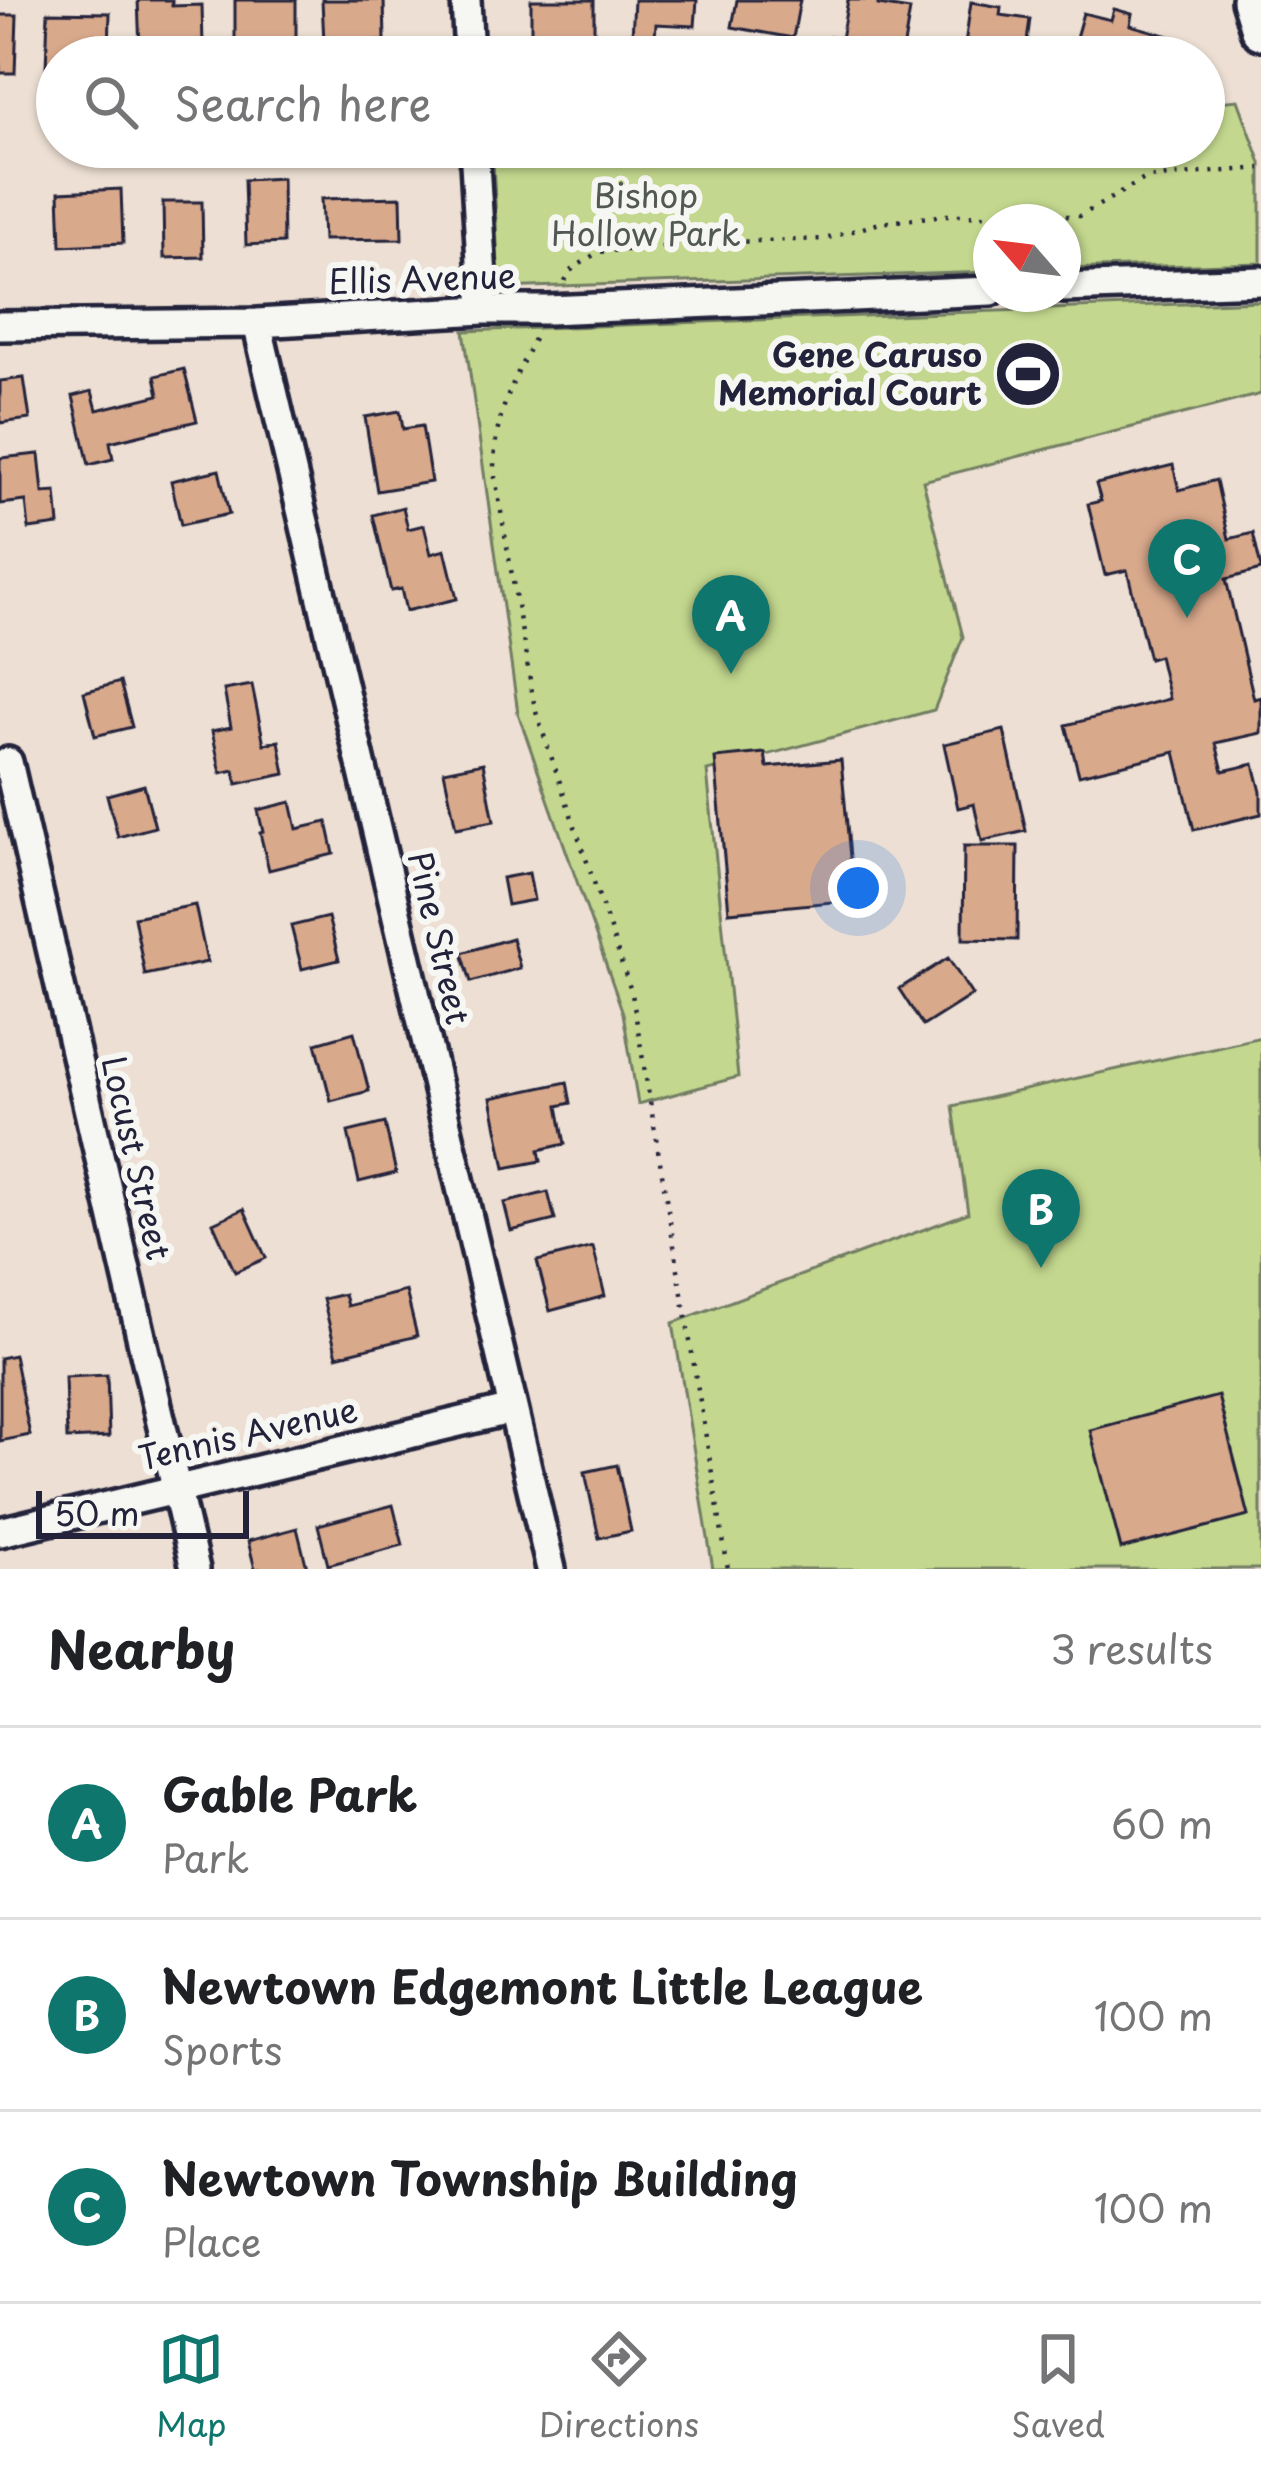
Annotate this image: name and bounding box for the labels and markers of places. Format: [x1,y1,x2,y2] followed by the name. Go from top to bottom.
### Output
[718,328,982,416] place label: Gene Caruso Memorial Court
[993,339,1063,409] sports icon: Gene Caruso Memorial Court
[1148,519,1226,618] pin: C
[692,575,770,674] pin: A
[1002,1169,1080,1268] pin: B

